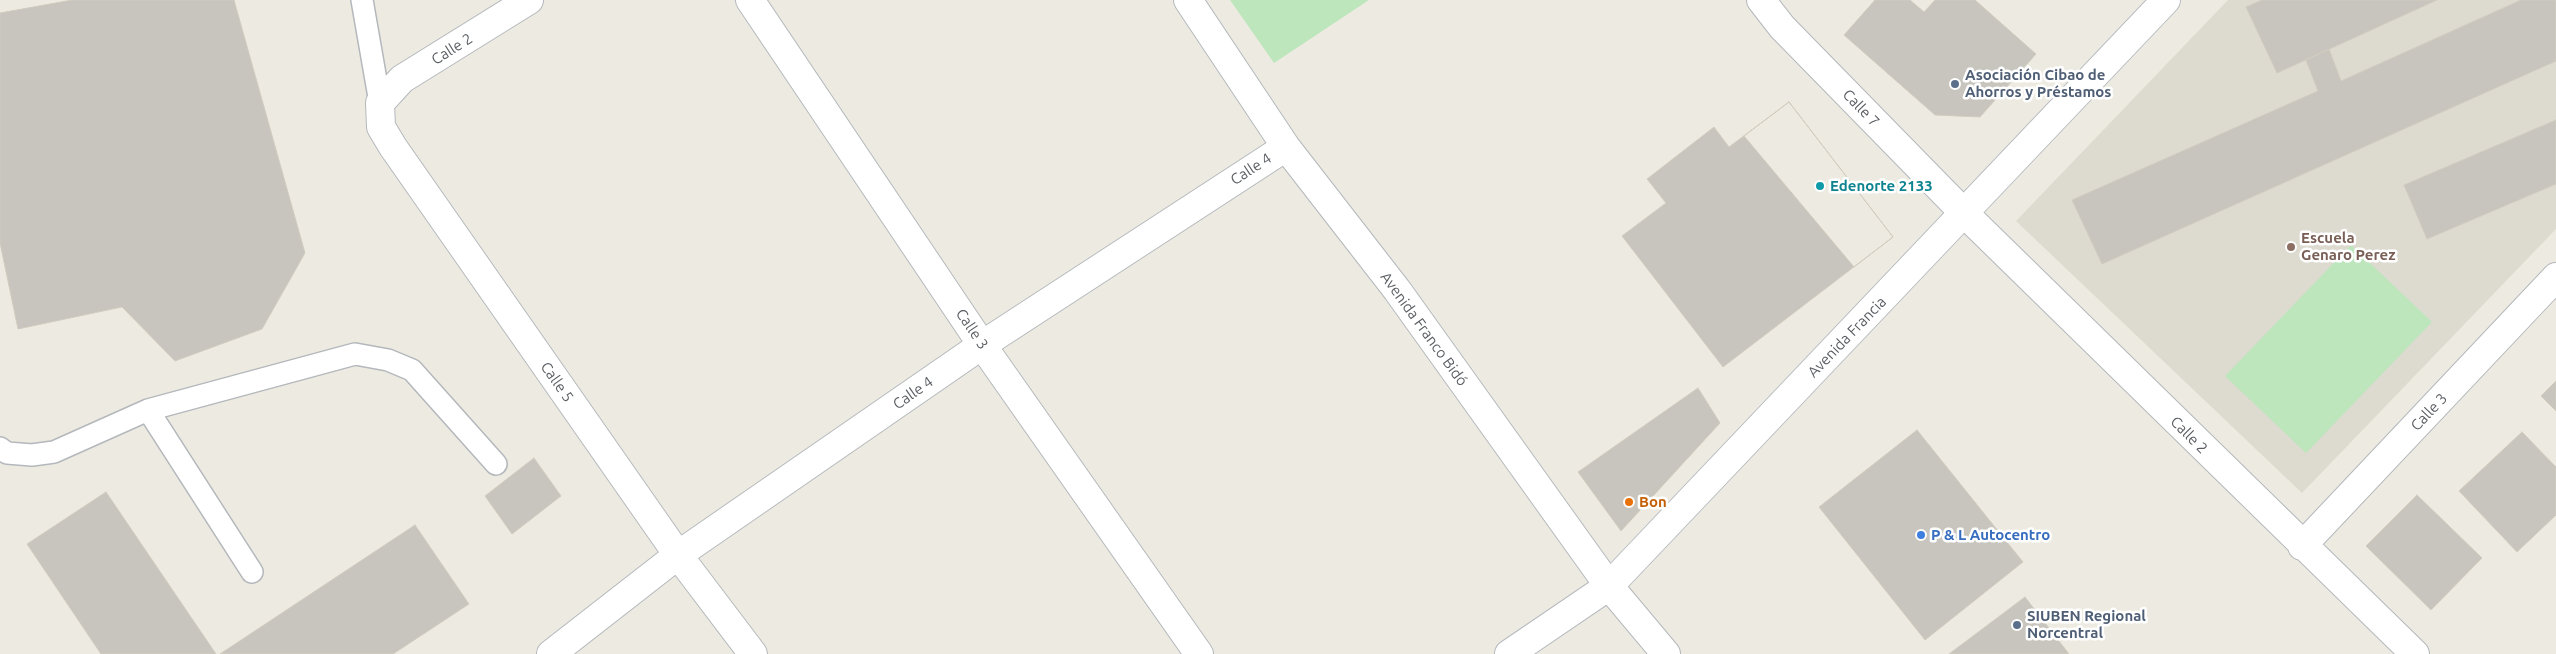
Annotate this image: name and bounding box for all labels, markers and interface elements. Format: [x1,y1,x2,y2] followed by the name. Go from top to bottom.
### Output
[428,29,476,69] street label: Calle 2
[1965,66,2111,101] place label: Asociación Cibao de Ahorros y Préstamos
[1949,78,1961,90] marker: Asociación Cibao de Ahorros y Préstamos
[1839,86,1883,130] street label: Calle 7
[1227,149,1275,189] street label: Calle 4
[1830,177,1933,195] place label: Edenorte 2133
[1814,180,1826,192] marker: Edenorte 2133
[2301,229,2396,264] place label: Escuela Genaro Perez
[2285,241,2297,253] marker: Escuela Genaro Perez
[1377,268,1471,390] street label: Avenida Franco Bidó
[1804,293,1890,381] street label: Avenida Francia
[952,305,992,353] street label: Calle 3
[537,358,577,406] street label: Calle 5
[889,373,937,413] street label: Calle 4
[2407,389,2451,435] street label: Calle 3
[2167,413,2211,457] street label: Calle 2
[1639,493,1667,511] place label: Bon
[1623,496,1635,508] marker: Bon
[1931,526,2050,544] place label: P & L Autocentro
[1915,529,1927,541] marker: P & L Autocentro
[2027,607,2146,642] place label: SIUBEN Regional Norcentral
[2011,619,2023,631] marker: SIUBEN Regional Norcentral

